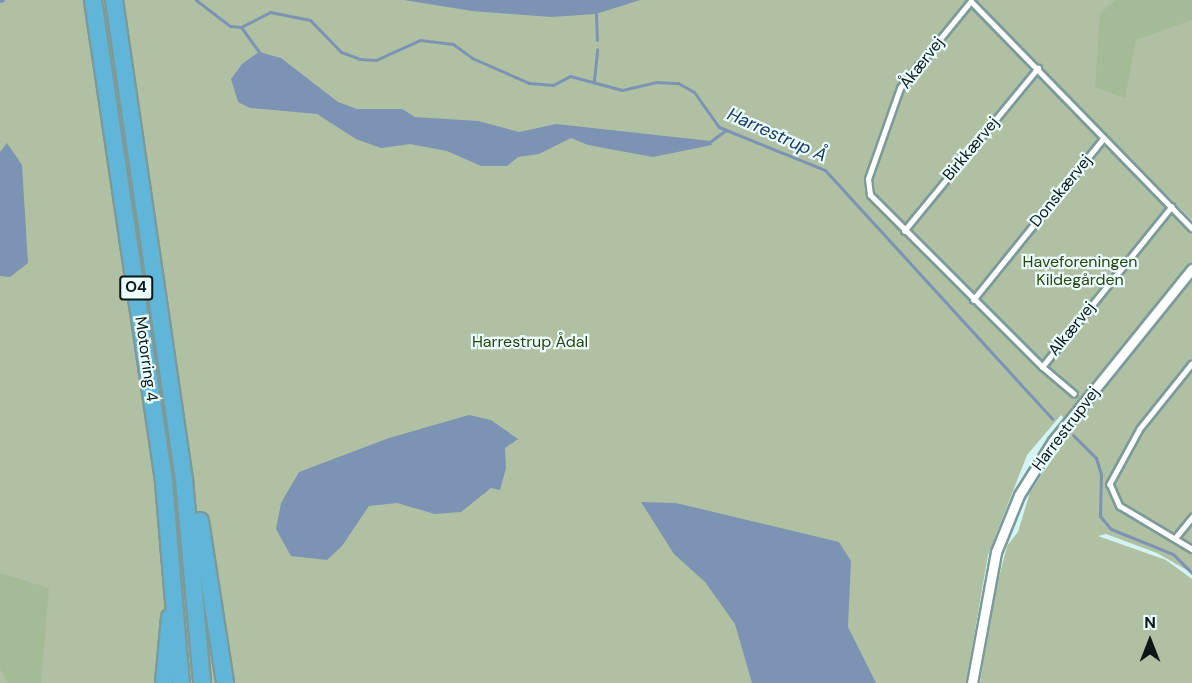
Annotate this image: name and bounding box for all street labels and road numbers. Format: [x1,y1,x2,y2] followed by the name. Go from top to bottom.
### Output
[896,33,948,93] street label: Åkærvej
[939,113,1003,185] street label: Birkkærvej
[1026,151,1096,231] street label: Donskærvej
[118,276,154,300] road number: O4
[1044,298,1100,360] street label: Alkærvej
[131,315,161,403] street label: Motorring 4
[1028,383,1104,475] street label: Harrestrupvej

